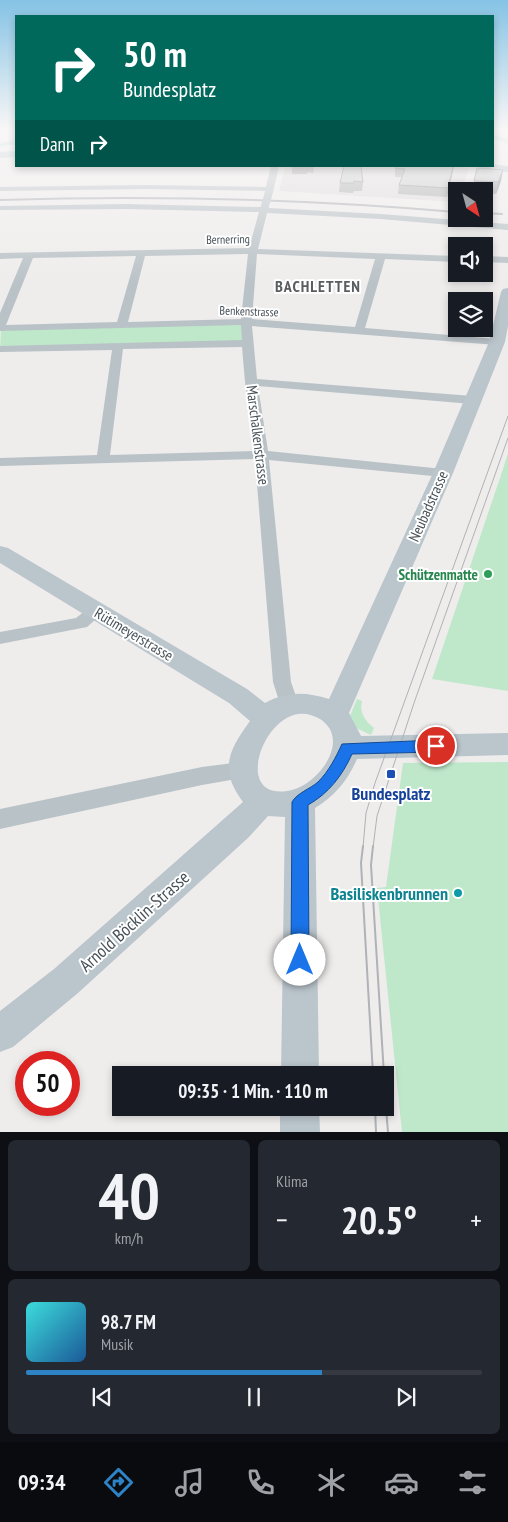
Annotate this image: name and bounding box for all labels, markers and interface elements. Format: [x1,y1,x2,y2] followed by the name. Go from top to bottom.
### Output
[123,31,187,77] text: 50 m
[40,35,105,100] icon: right
[123,75,216,103] text: Bundesplatz
[84,130,112,158] icon: right
[40,132,74,156] text: Dann
[448,182,492,228] north arrow
[448,182,493,337] map controls
[206,231,250,247] street label: Bernerring
[448,237,493,282] button: sound
[275,276,361,296] district label: BACHLETTEN
[448,292,493,337] button: layers
[219,302,279,320] street label: Benkenstrasse
[242,384,274,486] street label: Marschalkenstrasse
[404,468,452,544] street label: Neubadstrasse
[398,565,478,584] place label: Schützenmatte
[482,568,494,580] marker: Schützenmatte
[91,603,177,665] street label: Rütimeyerstrasse
[415,725,457,767] pin
[422,732,450,760] icon: arrive
[385,768,397,780] marker: Bundesplatz
[352,782,431,805] place label: Bundesplatz
[74,866,194,976] street label: Arnold Böcklin-Strasse
[330,882,448,905] place label: Basiliskenbrunnen
[452,887,464,899] marker: Basiliskenbrunnen
[273,933,325,985] position arrow
[15,1051,80,1116] speed limit sign: 50
[178,1079,328,1103] text: 09:35 · 1 Min. · 110 m
[98,1153,160,1237] text: 40
[276,1171,308,1191] text: Klima
[341,1195,417,1244] text: 20.5°
[276,1201,288,1238] text: −
[470,1201,482,1238] text: +
[115,1228,143,1248] text: km/h
[101,1310,156,1334] text: 98.7 FM
[101,1334,133,1354] text: Musik
[88,1383,116,1411] icon: previous
[240,1383,268,1411] icon: pause
[392,1383,420,1411] icon: next
[101,1465,136,1500] icon: directions
[172,1465,207,1500] icon: music
[243,1465,278,1500] icon: phone
[314,1465,349,1500] icon: climate
[384,1465,419,1500] icon: car
[455,1465,490,1500] icon: filters
[18,1468,65,1496] text: 09:34

